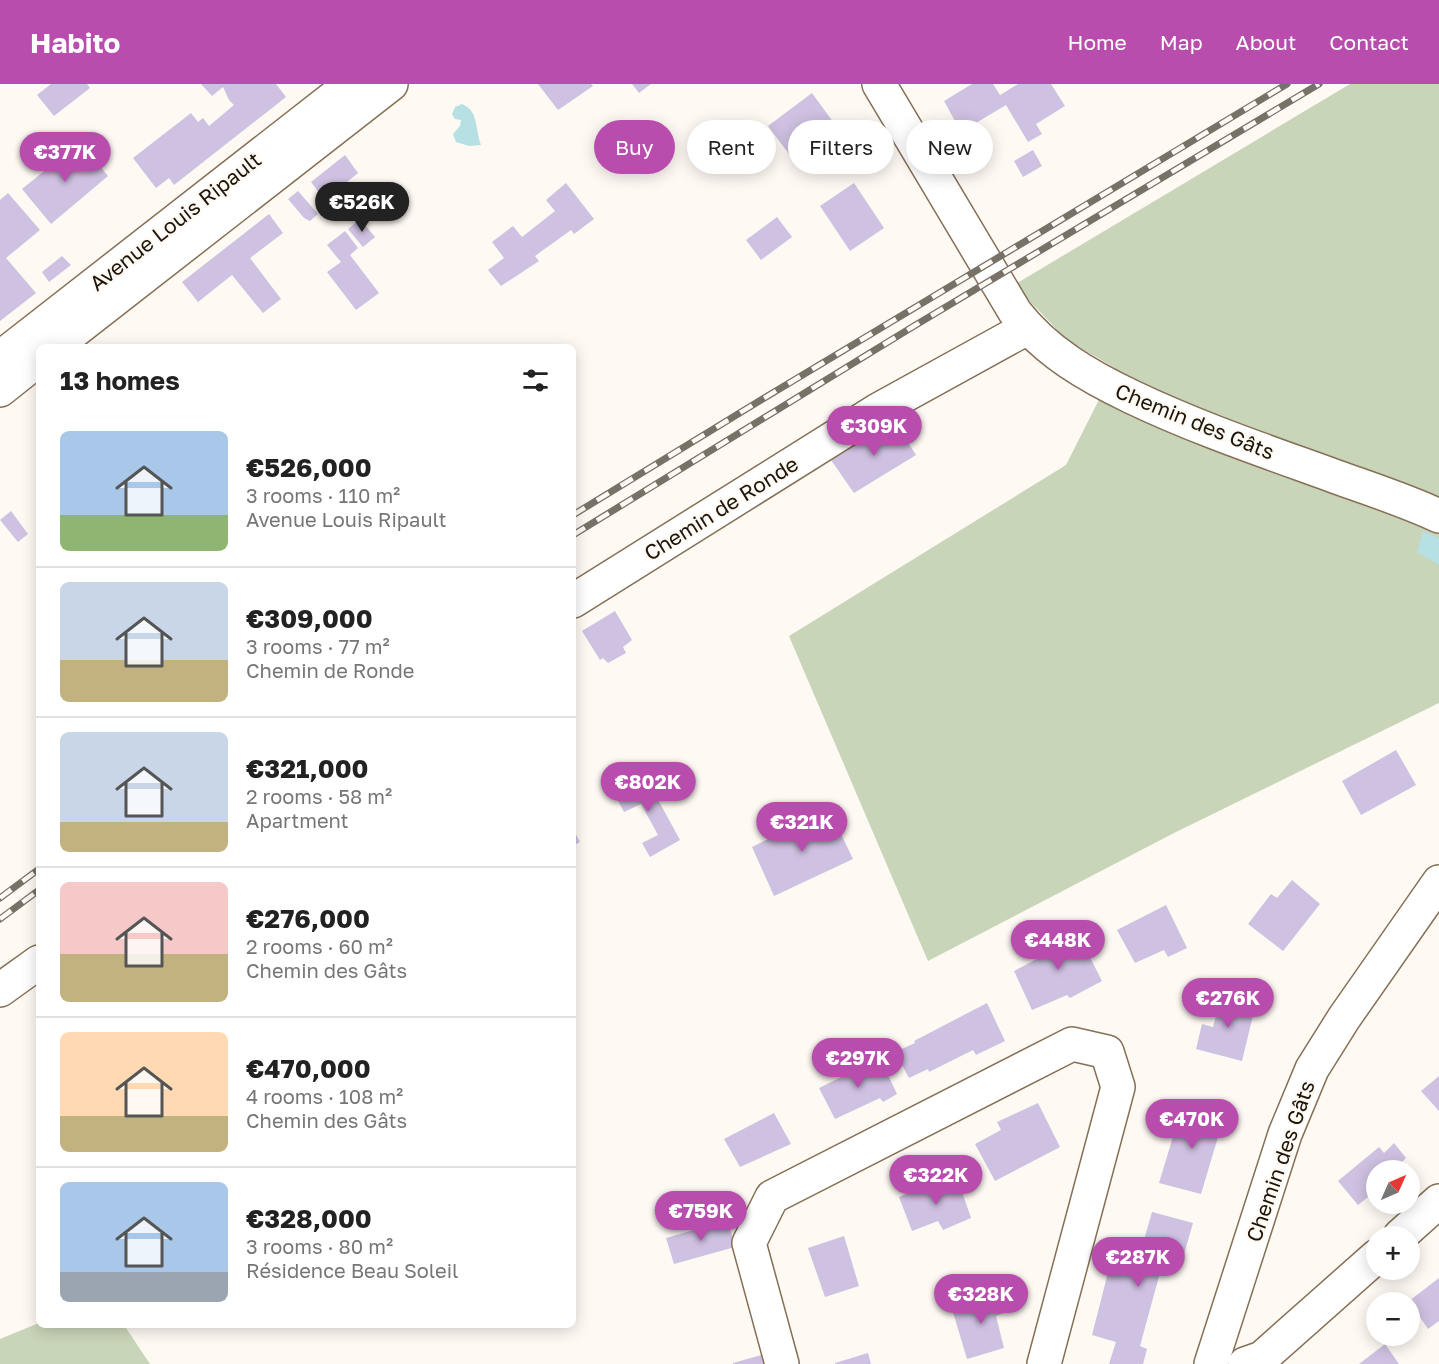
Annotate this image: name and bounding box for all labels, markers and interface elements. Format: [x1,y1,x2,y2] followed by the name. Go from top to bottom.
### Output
[30,26,120,59] text: Habito
[1067,29,1127,55] text: Home
[1160,29,1203,55] text: Map
[1236,29,1296,55] text: About
[1329,29,1409,55] text: Contact
[594,120,675,174] chip: Buy
[687,120,776,174] chip: Rent
[788,120,894,174] chip: Filters
[906,120,993,174] chip: New
[23,132,107,183] pin: €377K
[34,139,96,163] text: €377K
[84,146,266,296] street label: Avenue Louis Ripault
[320,182,404,233] pin: €526K
[329,189,395,213] text: €526K
[519,364,552,397] icon: filters
[60,365,180,396] text: 13 homes
[1112,377,1278,465] street label: Chemin des Gâts
[832,406,916,457] pin: €309K
[841,413,907,437] text: €309K
[639,450,803,566] street label: Chemin de Ronde
[246,452,372,483] text: €526,000
[108,455,180,527] icon: home
[246,483,400,507] text: 3 rooms · 110 m²
[246,507,447,531] text: Avenue Louis Ripault
[246,603,373,634] text: €309,000
[108,606,180,678] icon: home
[246,634,390,658] text: 3 rooms · 77 m²
[246,658,414,682] text: Chemin de Ronde
[246,753,368,784] text: €321,000
[108,756,180,828] icon: home
[606,762,690,813] pin: €802K
[615,769,681,793] text: €802K
[246,784,392,808] text: 2 rooms · 58 m²
[760,802,844,853] pin: €321K
[246,808,349,832] text: Apartment
[770,809,834,833] text: €321K
[246,903,370,934] text: €276,000
[108,906,180,978] icon: home
[1016,920,1100,971] pin: €448K
[1025,927,1091,951] text: €448K
[246,934,393,958] text: 2 rooms · 60 m²
[246,958,407,982] text: Chemin des Gâts
[1186,978,1270,1029] pin: €276K
[1196,985,1260,1009] text: €276K
[816,1038,900,1089] pin: €297K
[826,1045,890,1069] text: €297K
[246,1053,371,1084] text: €470,000
[108,1056,180,1128] icon: home
[1240,1077,1320,1245] street label: Chemin des Gâts
[246,1084,403,1108] text: 4 rooms · 108 m²
[1150,1099,1234,1150] pin: €470K
[1160,1106,1225,1130] text: €470K
[246,1108,407,1132] text: Chemin des Gâts
[894,1155,978,1206] pin: €322K
[1366,1160,1420,1214] north arrow
[1366,1160,1420,1346] map controls
[903,1162,969,1186] text: €322K
[659,1191,743,1242] pin: €759K
[669,1198,733,1222] text: €759K
[246,1203,372,1234] text: €328,000
[108,1206,180,1278] icon: home
[1366,1226,1420,1280] button: +
[246,1234,393,1258] text: 3 rooms · 80 m²
[1096,1237,1180,1288] pin: €287K
[1106,1244,1170,1268] text: €287K
[246,1258,458,1282] text: Résidence Beau Soleil
[939,1274,1023,1325] pin: €328K
[948,1281,1014,1305] text: €328K
[1366,1292,1420,1346] button: −

